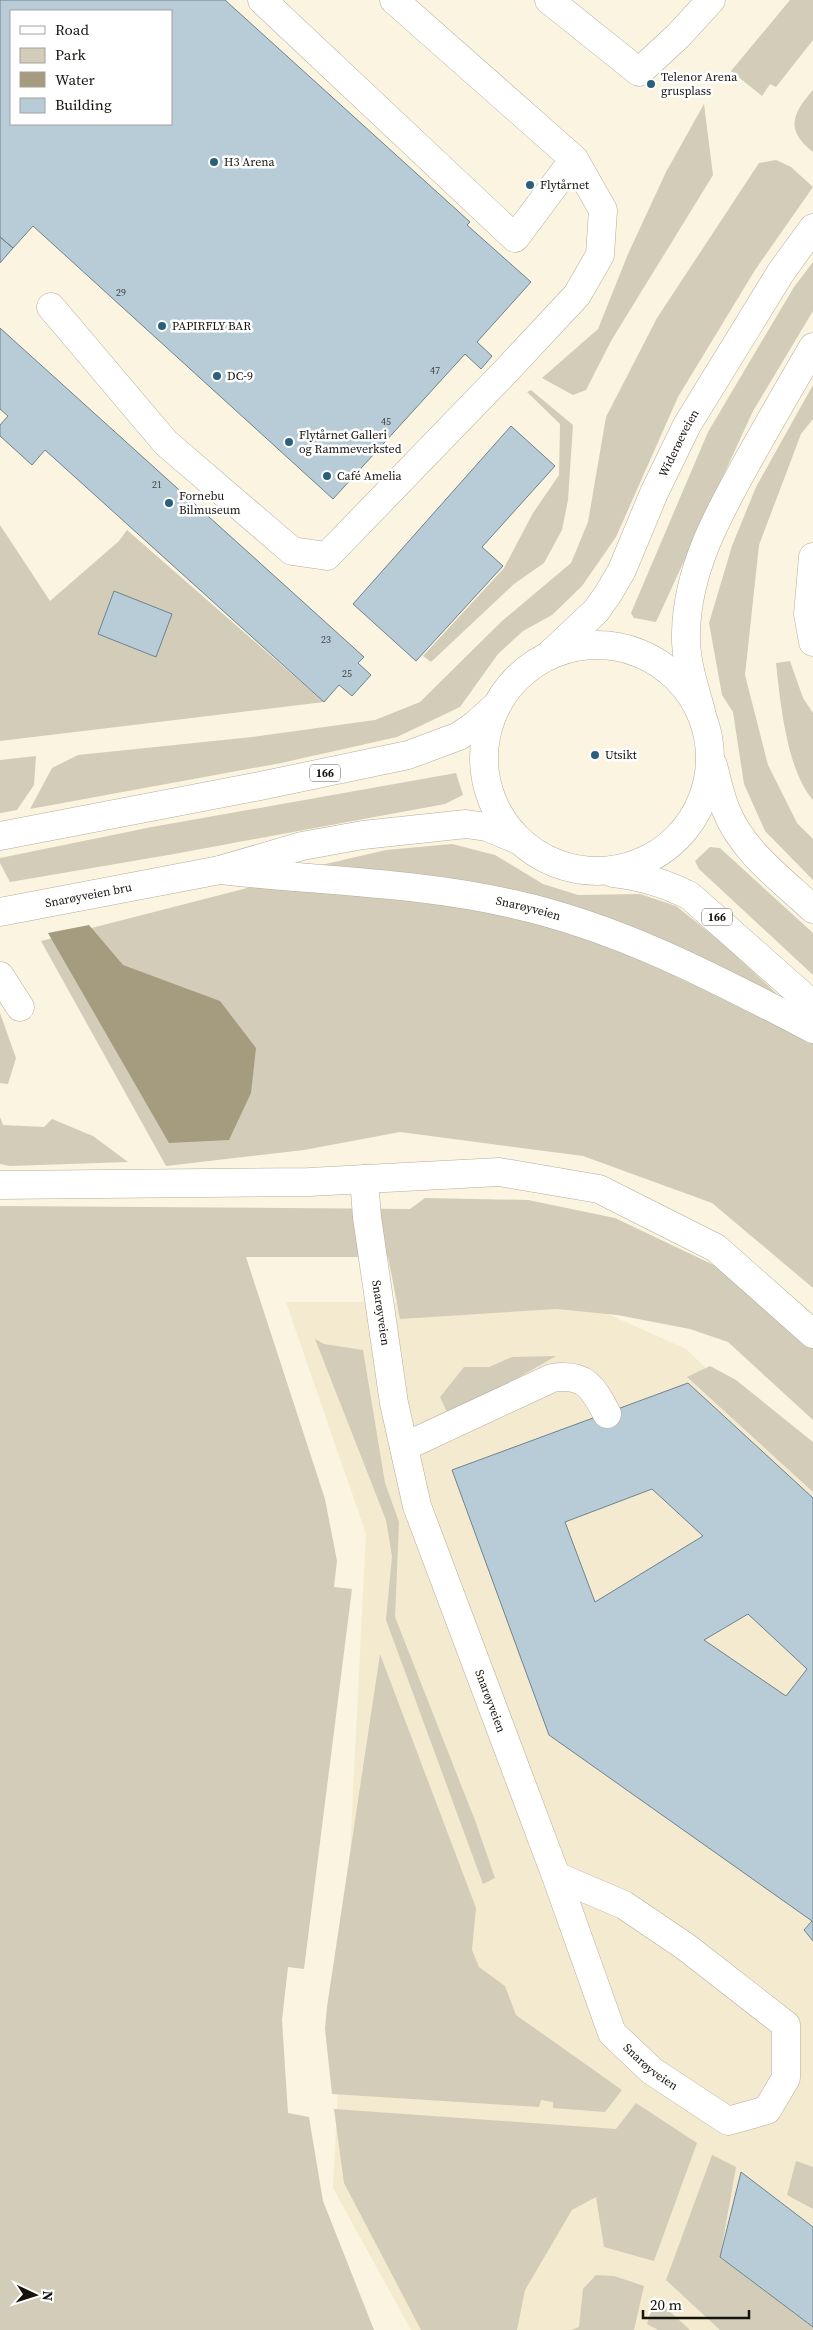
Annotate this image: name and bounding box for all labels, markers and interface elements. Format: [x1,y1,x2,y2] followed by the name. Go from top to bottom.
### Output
[10,10,172,125] legend
[55,19,89,40] text: Road
[55,44,87,65] text: Park
[55,69,96,90] text: Water
[661,69,738,99] place label: Telenor Arena grusplass
[645,78,657,90] marker: Telenor Arena grusplass
[55,94,112,115] text: Building
[224,154,276,170] place label: H3 Arena
[208,156,220,168] marker: H3 Arena
[540,177,589,193] place label: Flytårnet
[524,179,536,191] marker: Flytårnet
[116,286,126,299] house number: 29
[172,318,251,334] place label: PAPIRFLY BAR
[156,320,168,332] marker: PAPIRFLY BAR
[430,364,440,377] house number: 47
[227,368,253,384] place label: DC‑9
[211,370,223,382] marker: DC‑9
[655,406,703,480] street label: Widerøeveien
[381,415,391,428] house number: 45
[299,427,402,457] place label: Flytårnet Galleri og Rammeverksted
[283,436,295,448] marker: Flytårnet Galleri og Rammeverksted
[337,468,403,484] place label: Café Amelia
[321,470,333,482] marker: Café Amelia
[152,478,162,491] house number: 21
[179,488,241,518] place label: Fornebu Bilmuseum
[163,497,175,509] marker: Fornebu Bilmuseum
[321,633,331,646] house number: 23
[342,667,352,680] house number: 25
[605,747,637,763] place label: Utsikt
[589,749,601,761] marker: Utsikt
[310,764,340,781] road number: 166
[44,879,133,911] street label: Snarøyveien bru
[494,893,563,924] street label: Snarøyveien
[702,909,732,926] road number: 166
[368,1279,394,1347] street label: Snarøyveien
[471,1667,509,1735] street label: Snarøyveien
[620,2040,681,2094] street label: Snarøyveien
[10,2270,60,2320] north arrow
[643,2288,749,2320] scale bar
[38,2290,58,2302] text: N
[650,2294,682,2315] text: 20 m

